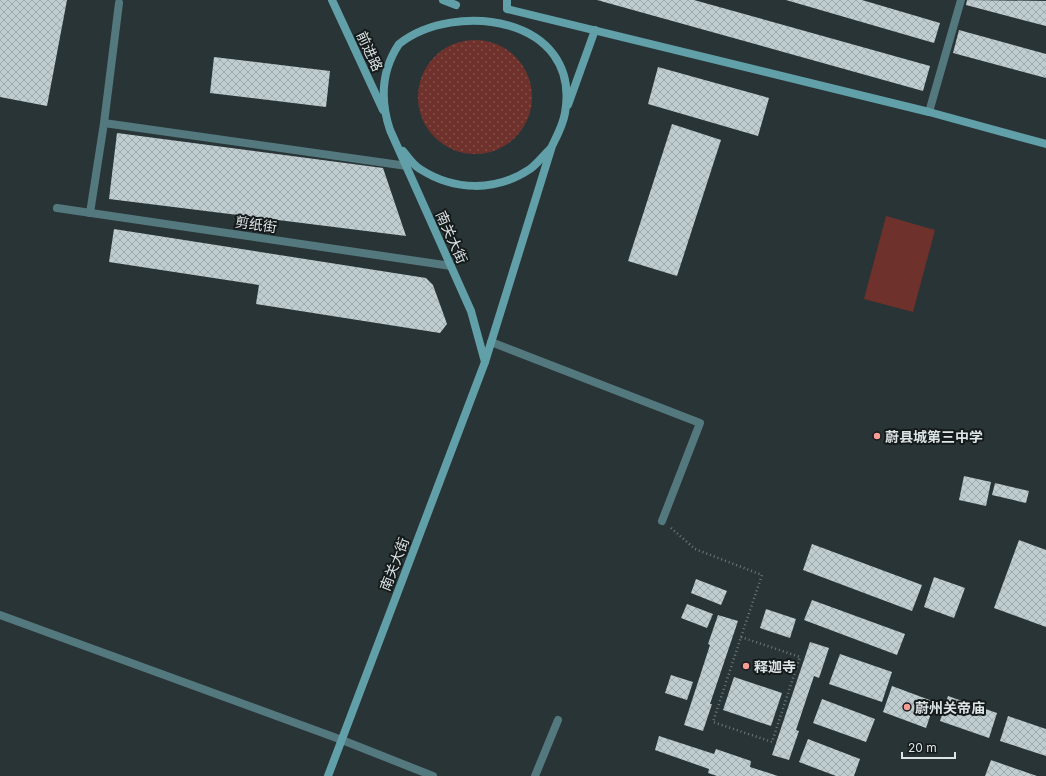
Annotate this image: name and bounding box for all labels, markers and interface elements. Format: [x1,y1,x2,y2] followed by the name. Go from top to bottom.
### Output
[353,28,387,74] street label: 前进路
[433,208,471,266] street label: 南关大街
[234,213,278,235] street label: 剪纸街
[885,428,983,445] place label: 蔚县城第三中学
[872,431,882,441] marker: 蔚县城第三中学
[376,535,412,593] street label: 南关大街
[754,658,796,675] place label: 释迦寺
[741,661,751,671] marker: 释迦寺
[915,699,985,716] place label: 蔚州关帝庙
[902,702,912,712] marker: 蔚州关帝庙
[902,734,955,760] scale bar
[908,740,937,755] text: 20 m

